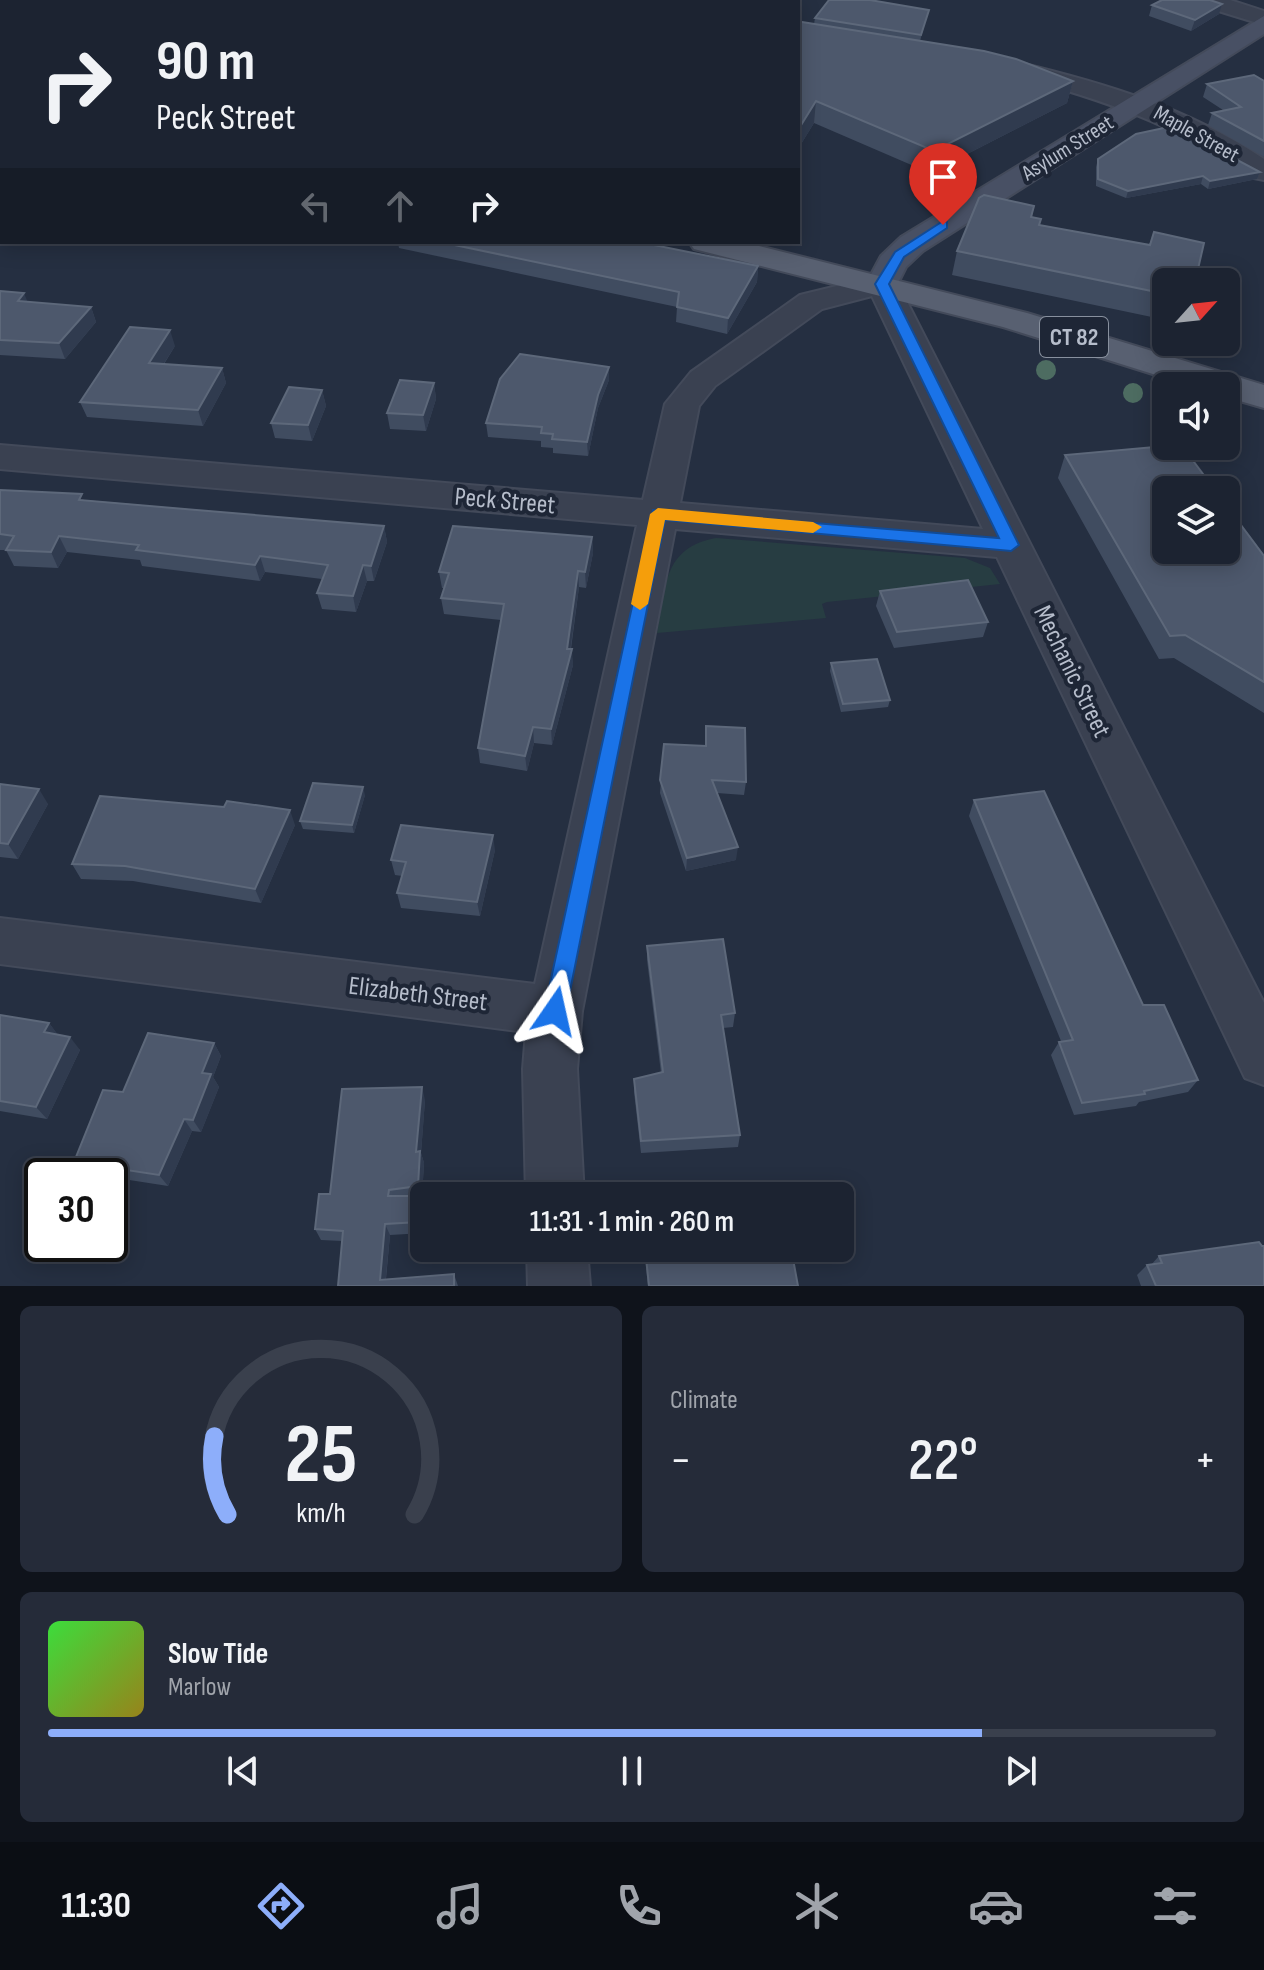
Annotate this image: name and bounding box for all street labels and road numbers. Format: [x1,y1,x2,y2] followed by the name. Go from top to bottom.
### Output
[1149,100,1244,169] street label: Maple Street
[1016,109,1119,188] street label: Asylum Street
[1040,317,1108,357] road number: CT 82
[453,482,556,521] street label: Peck Street
[1026,601,1117,743] street label: Mechanic Street
[347,971,489,1018] street label: Elizabeth Street

